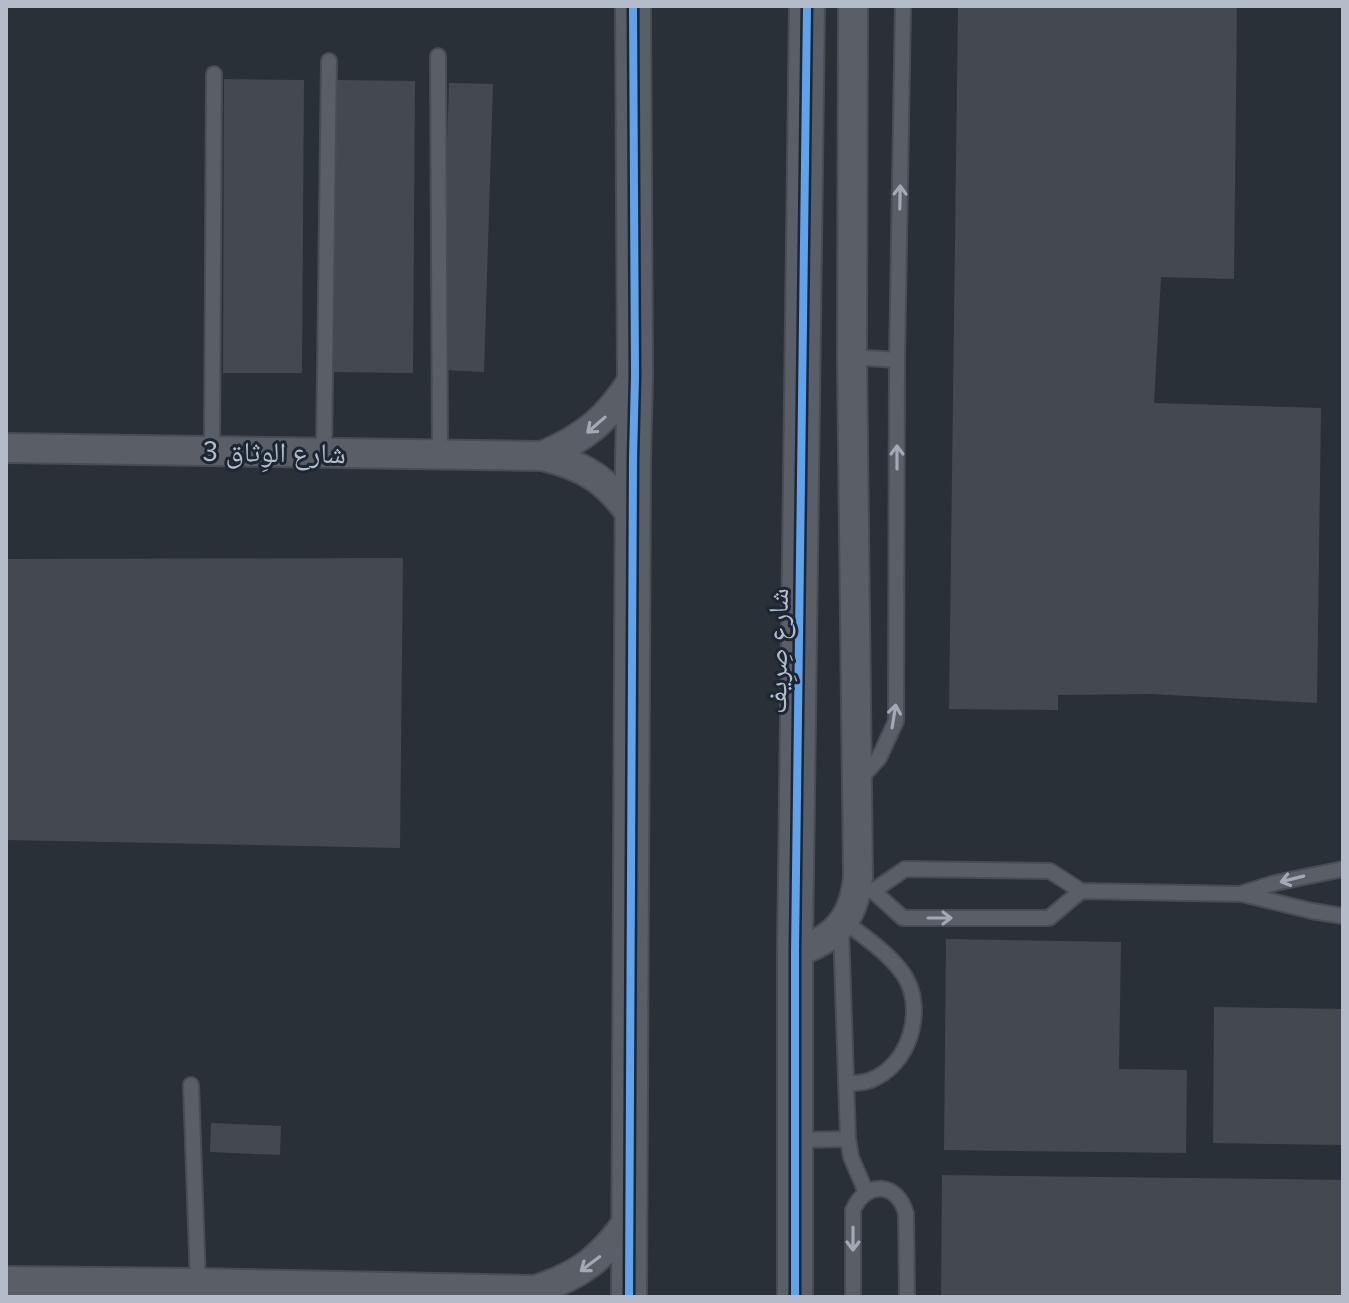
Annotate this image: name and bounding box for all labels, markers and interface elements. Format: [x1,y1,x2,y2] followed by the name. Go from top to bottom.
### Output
[892,184,908,211] one-way arrow
[587,416,607,434] one-way arrow
[202,432,346,474] street label: شارع الوِثاق 3
[889,444,905,471] one-way arrow
[757,588,799,714] street label: شارع صِرِيف
[887,704,902,730] one-way arrow
[1279,872,1305,887] one-way arrow
[926,910,953,926] one-way arrow
[845,1225,861,1252] one-way arrow
[580,1255,601,1272] one-way arrow

